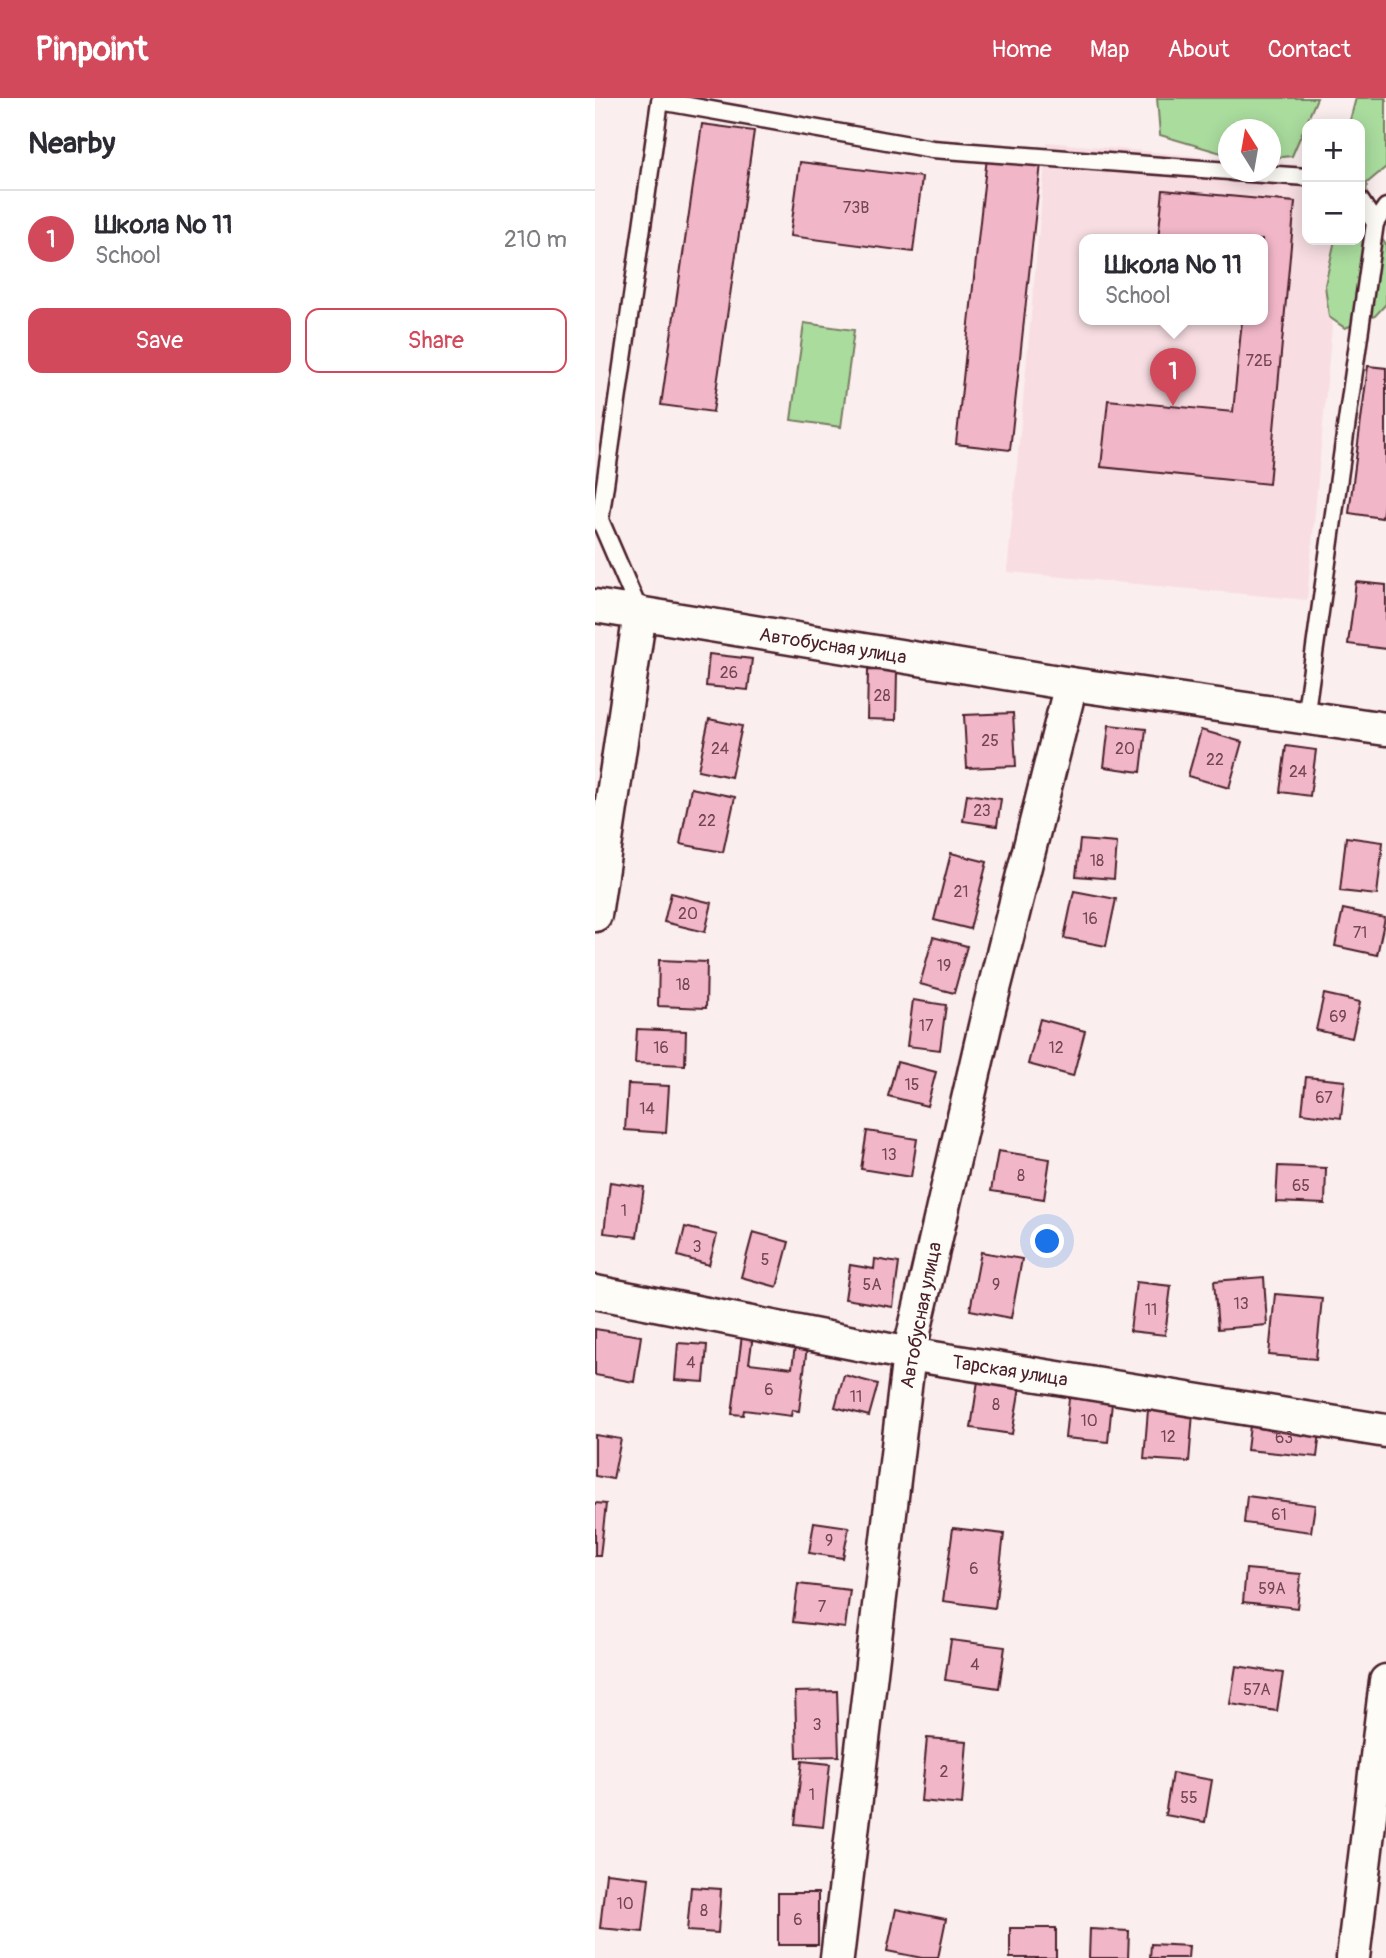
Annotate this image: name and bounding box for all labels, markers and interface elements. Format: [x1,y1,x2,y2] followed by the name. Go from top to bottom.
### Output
[35,29,148,70] text: Pinpoint
[991,35,1052,64] text: Home
[1090,35,1130,64] text: Map
[1168,35,1230,64] text: About
[1268,35,1351,64] text: Contact
[1218,119,1281,182] north arrow
[1302,119,1365,245] map controls
[1302,119,1365,182] button: +
[28,125,115,162] text: Nearby
[1302,182,1365,245] button: −
[843,198,869,218] house number: 73В
[95,209,233,241] text: Школа № 11
[47,225,56,254] text: 1
[504,225,567,254] text: 210 m
[1079,234,1268,325] popup
[95,241,161,270] text: School
[1105,249,1242,281] text: Школа № 11
[1105,281,1171,310] text: School
[28,308,291,373] button: Save
[305,308,567,373] button: Share
[1150,348,1196,406] pin: 1
[1245,351,1273,371] house number: 72Б
[757,622,908,669] street label: Автобусная улица
[720,663,738,683] house number: 26
[873,686,891,706] house number: 28
[981,731,999,751] house number: 25
[711,739,729,759] house number: 24
[1115,739,1135,759] house number: 20
[1206,750,1224,770] house number: 22
[1289,762,1307,782] house number: 24
[973,801,991,821] house number: 23
[698,811,716,831] house number: 22
[1090,851,1104,871] house number: 18
[953,882,969,902] house number: 21
[678,904,698,924] house number: 20
[1082,909,1098,929] house number: 16
[1353,923,1367,943] house number: 71
[937,956,951,976] house number: 19
[676,975,690,995] house number: 18
[1329,1007,1347,1027] house number: 69
[919,1016,934,1036] house number: 17
[653,1038,669,1058] house number: 16
[1048,1038,1064,1058] house number: 12
[905,1075,919,1095] house number: 15
[1315,1088,1333,1108] house number: 67
[639,1099,655,1119] house number: 14
[881,1145,897,1165] house number: 13
[1017,1166,1025,1186] house number: 8
[1292,1176,1310,1196] house number: 65
[621,1201,627,1221] house number: 1
[1030,1224,1064,1258] your location
[693,1237,702,1257] house number: 3
[895,1240,947,1390] street label: Автобусная улица
[761,1250,769,1270] house number: 5
[862,1275,882,1295] house number: 5А
[992,1275,1000,1295] house number: 9
[1233,1294,1249,1314] house number: 13
[1145,1300,1157,1320] house number: 11
[950,1350,1070,1392] street label: Тарская улица
[686,1353,696,1373] house number: 4
[764,1380,774,1400] house number: 6
[850,1387,862,1407] house number: 11
[992,1395,1000,1415] house number: 8
[1080,1411,1098,1431] house number: 10
[1160,1427,1176,1447] house number: 12
[1275,1428,1293,1448] house number: 63
[1271,1505,1287,1525] house number: 61
[825,1531,833,1551] house number: 9
[969,1559,979,1579] house number: 6
[1258,1579,1286,1599] house number: 59А
[818,1597,827,1617] house number: 7
[970,1655,980,1675] house number: 4
[1243,1680,1271,1700] house number: 57А
[813,1715,822,1735] house number: 3
[940,1762,949,1782] house number: 2
[809,1785,815,1805] house number: 1
[1180,1788,1198,1808] house number: 55
[616,1894,634,1914] house number: 10
[700,1901,708,1921] house number: 8
[793,1910,803,1930] house number: 6

